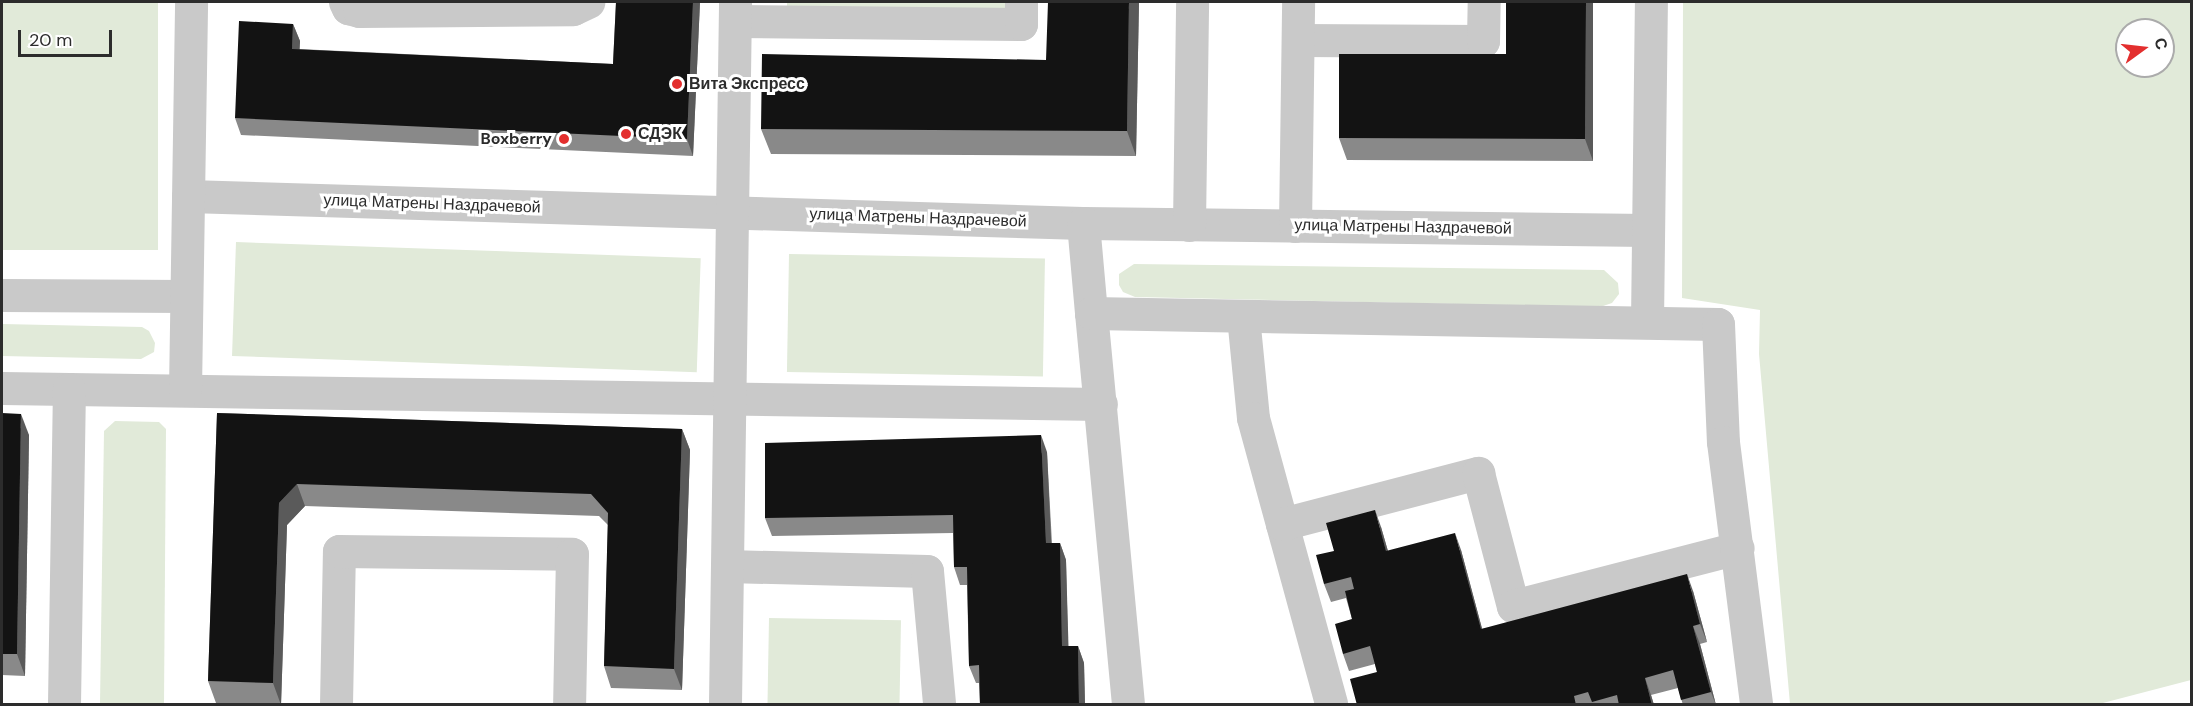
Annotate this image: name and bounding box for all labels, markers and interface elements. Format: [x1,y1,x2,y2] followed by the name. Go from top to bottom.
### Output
[21,18,116,56] scale bar
[2115,18,2175,78] north arrow
[29,28,72,52] text: 20 m
[2149,35,2173,52] text: С
[689,74,805,94] place label: Вита Экспресс
[670,77,684,91] marker: Вита Экспресс
[638,124,682,144] place label: СДЭК
[619,127,633,141] marker: СДЭК
[480,129,552,149] place label: Boxberry
[557,132,571,146] marker: Boxberry
[323,191,541,217] street label: улица Матрены Наздрачевой
[809,205,1027,231] street label: улица Матрены Наздрачевой
[1294,216,1512,238] street label: улица Матрены Наздрачевой

